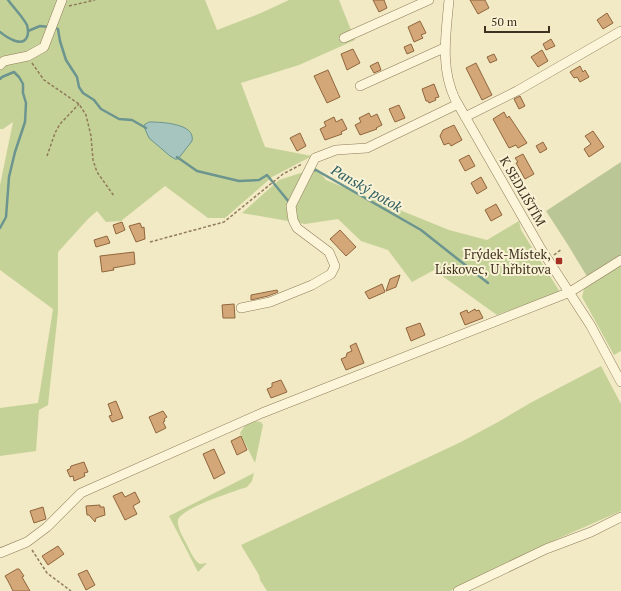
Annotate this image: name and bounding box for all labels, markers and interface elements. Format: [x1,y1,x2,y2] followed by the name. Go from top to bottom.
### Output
[485,8,549,34] scale bar
[491,14,518,29] text: 50 m
[496,153,550,229] street label: K SEDLIŠTÍM
[327,160,406,216] water label: Panský potok
[435,245,551,278] place label: Frýdek-Místek, Lískovec, U hřbitova
[554,256,564,266] marker: Frýdek-Místek, Lískovec, U hřbitova

